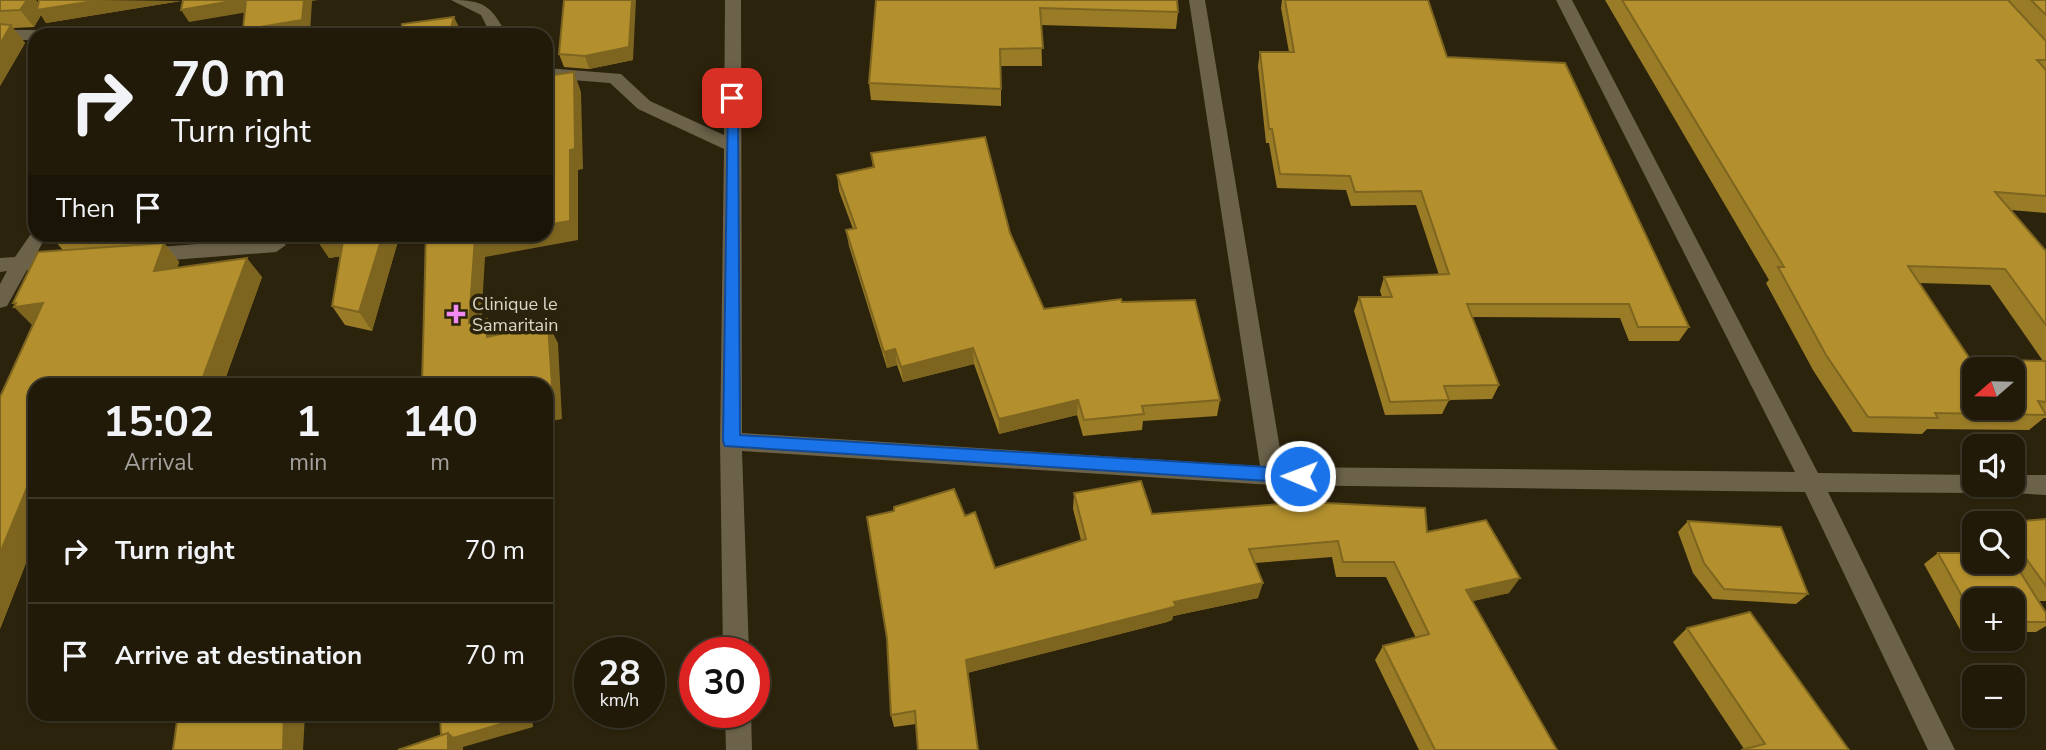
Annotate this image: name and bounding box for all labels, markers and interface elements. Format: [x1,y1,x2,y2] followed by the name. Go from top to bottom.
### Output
[171,46,286,113] text: 70 m
[56,56,147,147] icon: right
[702,68,762,128] pin
[713,79,751,117] icon: arrive
[171,110,311,153] text: Turn right
[129,189,167,227] icon: arrive
[56,191,115,226] text: Then
[472,292,558,337] place label: Clinique le Samaritain
[446,304,466,324] marker: Clinique le Samaritain
[1962,357,2025,420] north arrow
[1962,357,2025,728] map controls
[103,394,214,451] text: 15:02
[296,394,321,451] text: 1
[402,394,478,451] text: 140
[1962,434,2025,497] button: sound
[1263,439,1337,513] position arrow
[124,447,193,478] text: Arrival
[289,447,327,478] text: min
[430,447,450,478] text: m
[1962,511,2025,574] button: search
[56,532,94,570] icon: right
[115,533,234,568] text: Turn right
[465,533,525,568] text: 70 m
[1962,588,2025,651] button: +
[56,637,94,675] icon: arrive
[679,637,770,728] speed limit sign: 30
[115,638,362,673] text: Arrive at destination
[465,638,525,673] text: 70 m
[598,650,641,697] text: 28
[1962,665,2025,728] button: −
[600,688,639,712] text: km/h

